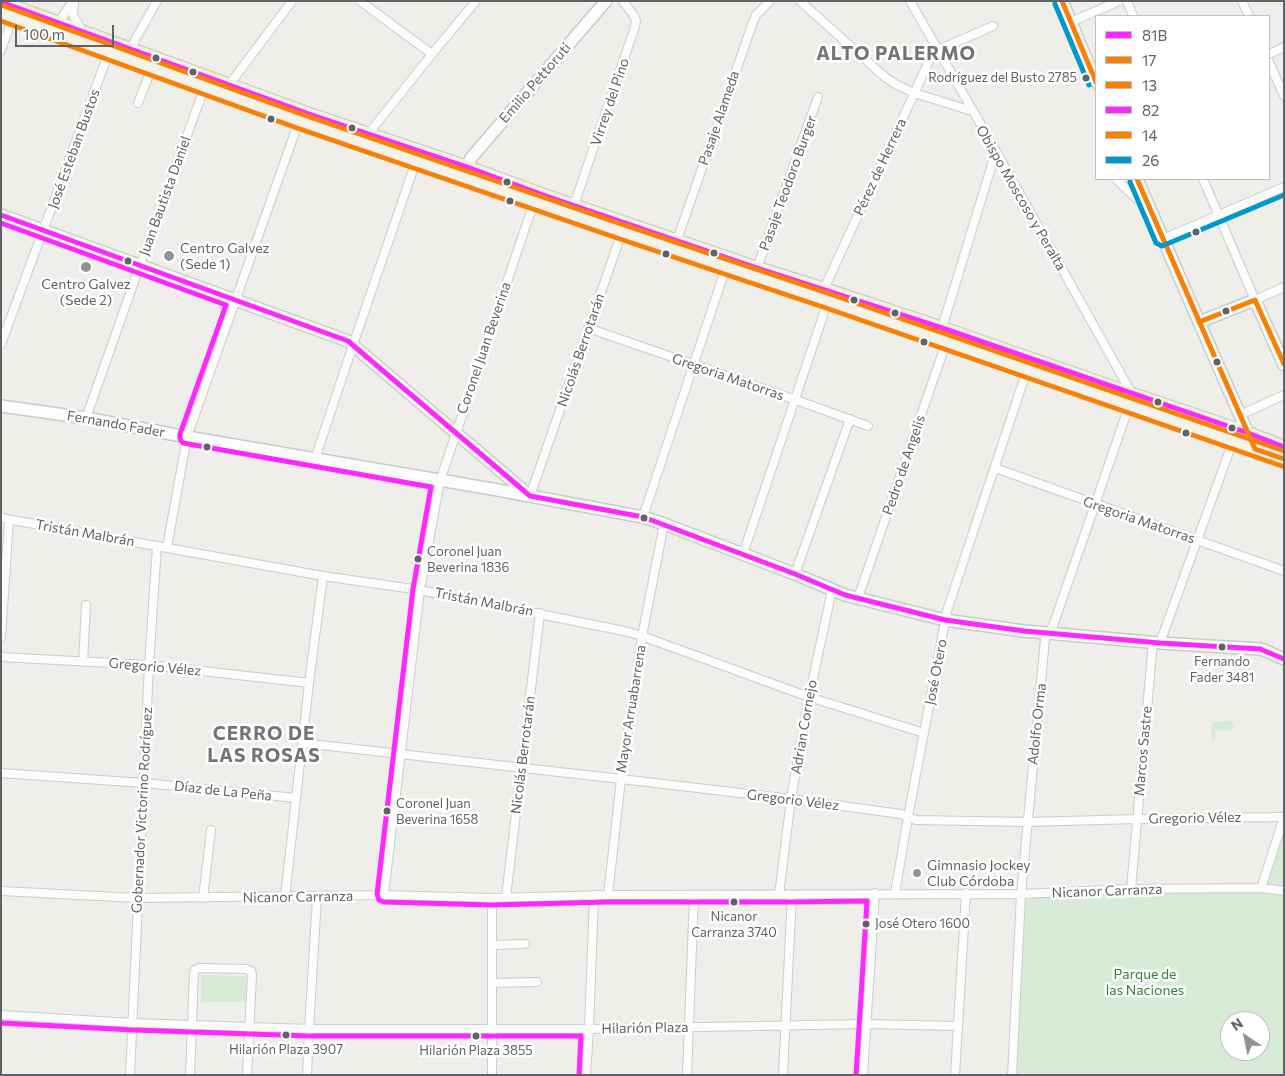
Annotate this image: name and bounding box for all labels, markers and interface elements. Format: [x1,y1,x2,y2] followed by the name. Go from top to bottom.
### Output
[18,15,116,47] scale bar
[1095,15,1270,180] legend
[23,25,65,43] text: 100 m
[1142,26,1167,44] text: 81B
[496,40,574,126] street label: Emilio Pettoruti
[815,43,977,65] district label: ALTO PALERMO
[1142,51,1156,69] text: 17
[151,53,161,63] unlabelled marker
[587,56,633,148] street label: Virrey del Pino
[188,67,198,77] unlabelled marker
[695,68,743,168] street label: Pasaje Alameda
[928,70,1077,86] place label: Rodríguez del Busto 2785
[1081,73,1091,83] marker: Rodríguez del Busto 2785
[1142,76,1157,94] text: 13
[45,87,103,211] street label: José Esteban Bustos
[1142,101,1159,119] text: 82
[756,113,820,253] street label: Pasaje Teodoro Burger
[266,114,276,124] unlabelled marker
[850,116,910,218] street label: Pérez de Herrera
[973,122,1069,274] street label: Obispo Moscoso y Peralta
[347,123,357,133] unlabelled marker
[1142,126,1157,144] text: 14
[136,134,194,258] street label: Juan Bautista Daniel
[1142,151,1159,169] text: 26
[502,177,512,187] unlabelled marker
[505,196,515,206] unlabelled marker
[1191,227,1201,237] unlabelled marker
[180,240,270,272] place label: Centro Galvez (Sede 1)
[709,248,719,258] unlabelled marker
[162,249,176,263] marker: Centro Galvez (Sede 1)
[661,249,671,259] unlabelled marker
[123,256,133,266] unlabelled marker
[79,260,93,274] marker: Centro Galvez (Sede 2)
[41,276,131,308] place label: Centro Galvez (Sede 2)
[454,280,514,416] street label: Coronel Juan Beverina
[554,291,608,409] street label: Nicolás Berrotarán
[849,295,859,305] unlabelled marker
[1221,306,1231,316] unlabelled marker
[890,308,900,318] unlabelled marker
[919,337,929,347] unlabelled marker
[670,350,786,404] street label: Gregoria Matorras
[1212,357,1222,367] unlabelled marker
[1153,397,1163,407] unlabelled marker
[66,407,166,441] street label: Fernando Fader
[879,413,929,517] street label: Pedro de Angelis
[1227,423,1237,433] unlabelled marker
[1181,428,1191,438] unlabelled marker
[202,442,212,452] unlabelled marker
[1081,493,1197,547] street label: Gregoria Matorras
[639,513,649,523] unlabelled marker
[34,516,136,550] street label: Tristán Malbrán
[427,544,509,575] place label: Coronel Juan Beverina 1836
[413,554,423,564] marker: Coronel Juan Beverina 1836
[433,584,535,620] street label: Tristán Malbrán
[921,638,951,706] street label: José Otero
[1217,642,1227,652] marker: Fernando Fader 3481
[613,644,649,774] street label: Mayor Arruabarrena
[1190,654,1254,685] place label: Fernando Fader 3481
[108,655,202,679] street label: Gregorio Vélez
[787,679,821,775] street label: Adrian Cornejo
[1024,682,1050,766] street label: Adolfo Orma
[507,695,539,815] street label: Nicolás Berrotarán
[1131,705,1155,797] street label: Marcos Sastre
[128,706,156,914] street label: Gobernador Victorino Rodríguez
[206,723,322,767] district label: CERRO DE LAS ROSAS
[173,778,273,804] street label: Díaz de La Peña
[746,786,840,814] street label: Gregorio Vélez
[396,796,478,827] place label: Coronel Juan Beverina 1658
[382,806,392,816] marker: Coronel Juan Beverina 1658
[1148,809,1242,827] street label: Gregorio Vélez
[927,857,1031,890] place label: Gimnasio Jockey Club Córdoba
[911,867,923,879] marker: Gimnasio Jockey Club Córdoba
[1051,881,1163,901] street label: Nicanor Carranza
[243,888,353,906] street label: Nicanor Carranza
[729,897,739,907] marker: Nicanor Carranza 3740
[691,909,777,940] place label: Nicanor Carranza 3740
[875,916,970,932] place label: José Otero 1600
[861,919,871,929] marker: José Otero 1600
[1106,966,1184,999] park label: Parque de las Naciones
[1220,1011,1270,1061] north arrow
[1228,1014,1246,1034] text: N
[601,1019,689,1037] street label: Hilarión Plaza
[281,1030,291,1040] marker: Hilarión Plaza 3907
[471,1031,481,1041] marker: Hilarión Plaza 3855
[229,1042,343,1058] place label: Hilarión Plaza 3907
[419,1043,533,1059] place label: Hilarión Plaza 3855

